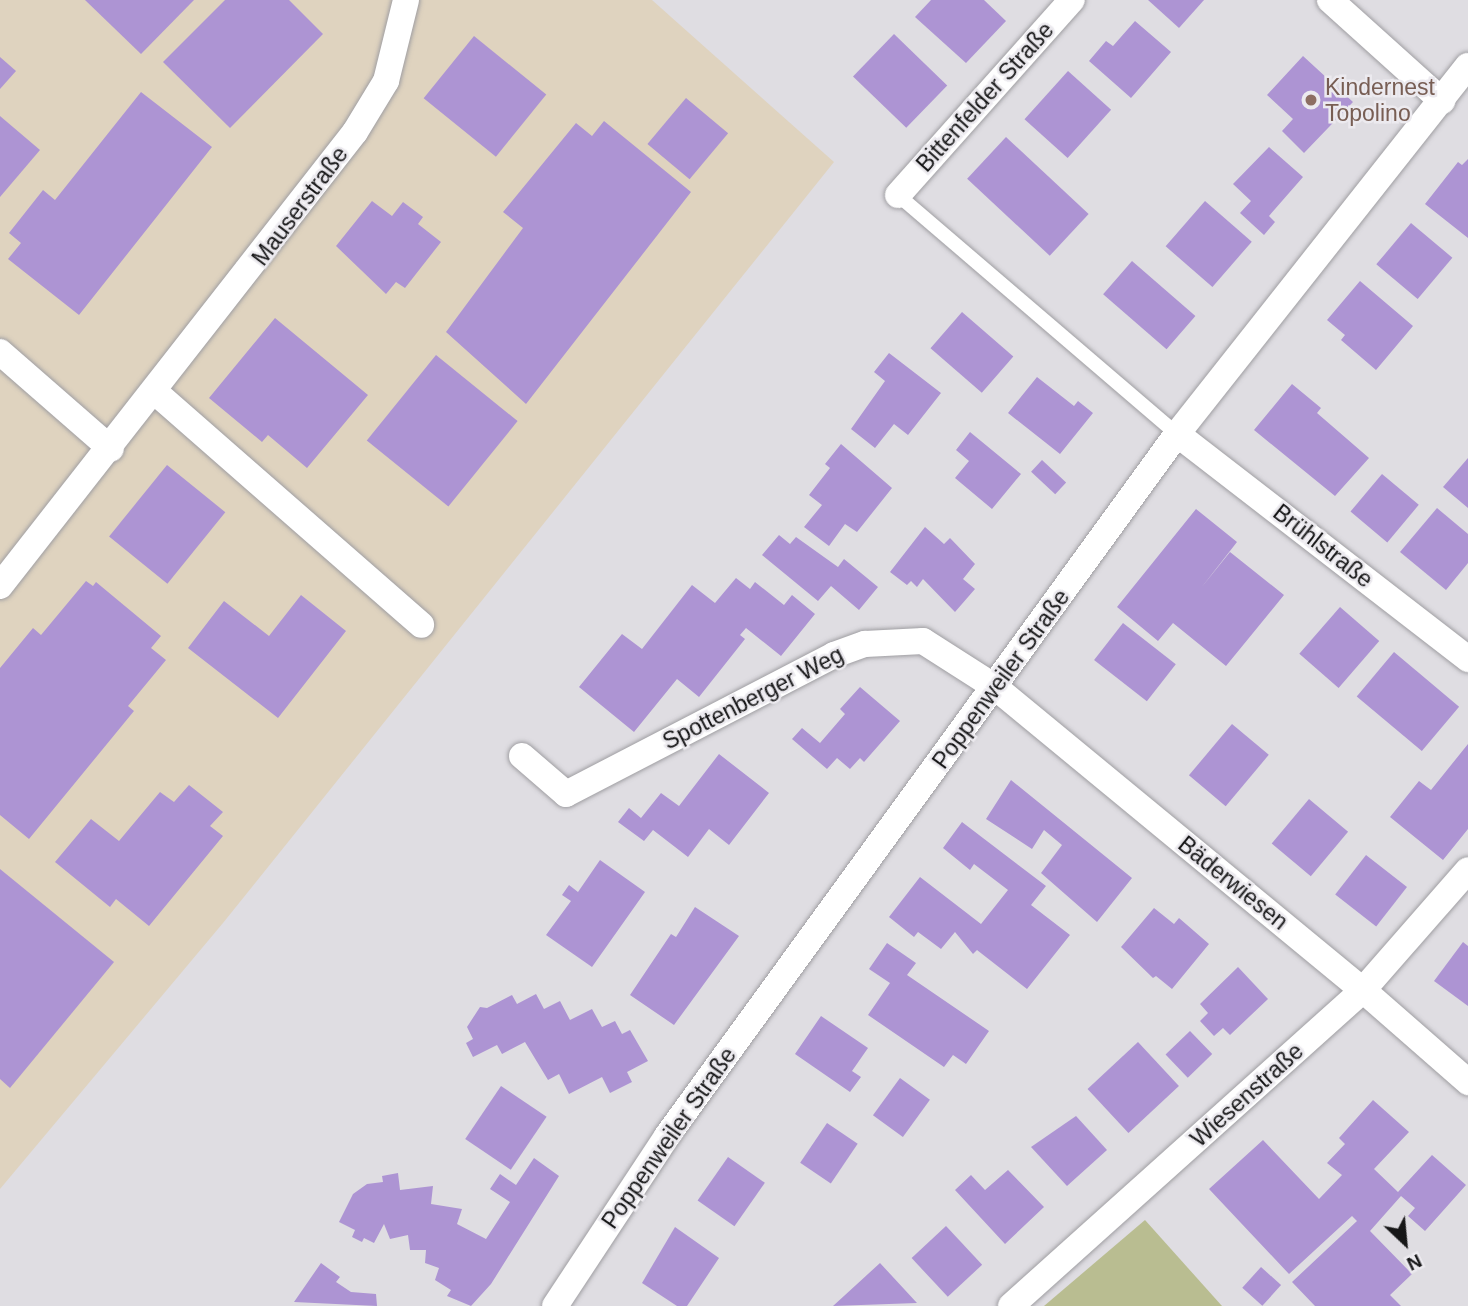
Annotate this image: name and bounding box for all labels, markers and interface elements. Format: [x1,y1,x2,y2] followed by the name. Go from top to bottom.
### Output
[911,17,1059,177] street label: Bittenfelder Straße
[1325,73,1435,127] place label: Kindernest Topolino
[1303,92,1319,108] marker: Kindernest Topolino
[246,141,354,271] street label: Mauserstraße
[1268,499,1378,593] street label: Brühlstraße
[927,584,1075,774] street label: Poppenweiler Straße
[658,641,848,755] street label: Spottenberger Weg
[1173,830,1293,936] street label: Bäderwiesen
[1185,1037,1309,1153] street label: Wiesenstraße
[596,1042,742,1234] street label: Poppenweiler Straße
[1370,1208,1440,1278] north arrow
[1404,1250,1425,1275] text: N

